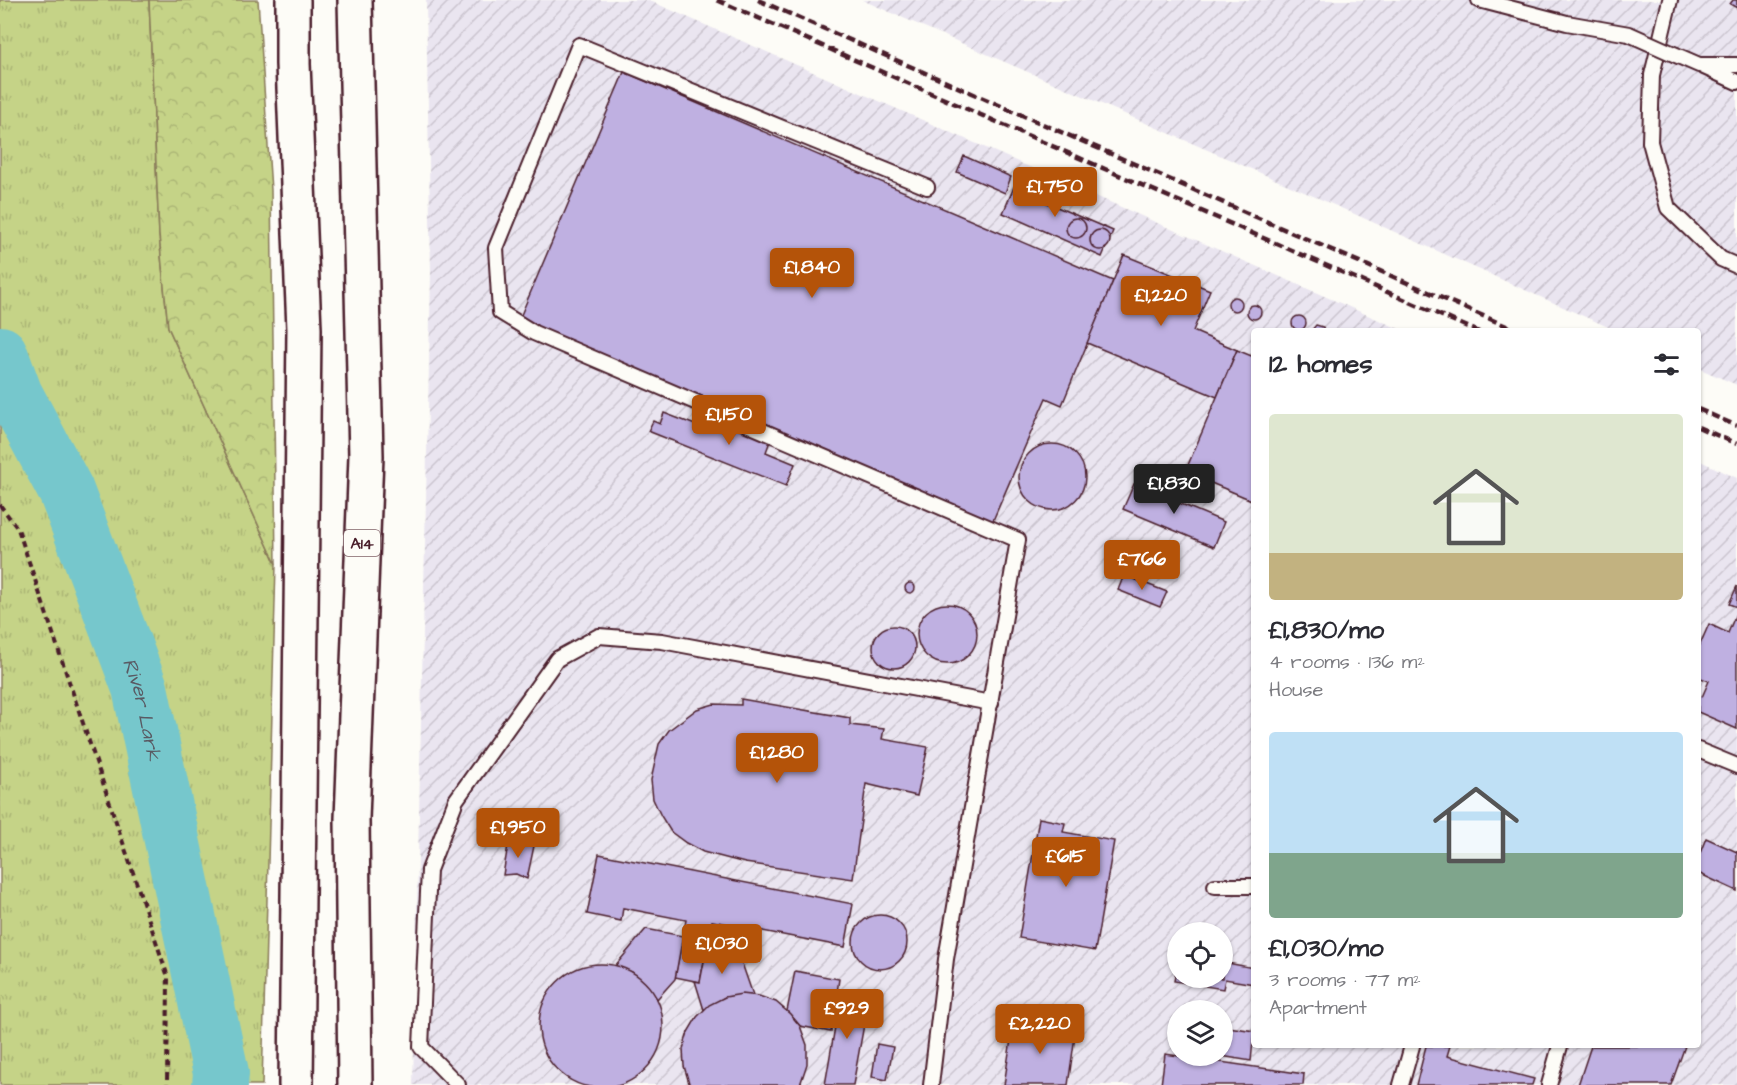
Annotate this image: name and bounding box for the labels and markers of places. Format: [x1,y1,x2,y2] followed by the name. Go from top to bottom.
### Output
[1006,167,1104,218] pin: £1,750
[763,248,861,299] pin: £1,840
[1112,276,1210,327] pin: £1,220
[680,395,778,446] pin: £1,150
[1125,464,1223,515] pin: £1,830
[1106,540,1178,591] pin: £766
[728,733,826,784] pin: £1,280
[469,808,567,859] pin: £1,950
[1030,837,1102,888] pin: £615
[673,924,771,975] pin: £1,030
[811,989,883,1040] pin: £929
[991,1004,1089,1055] pin: £2,220

